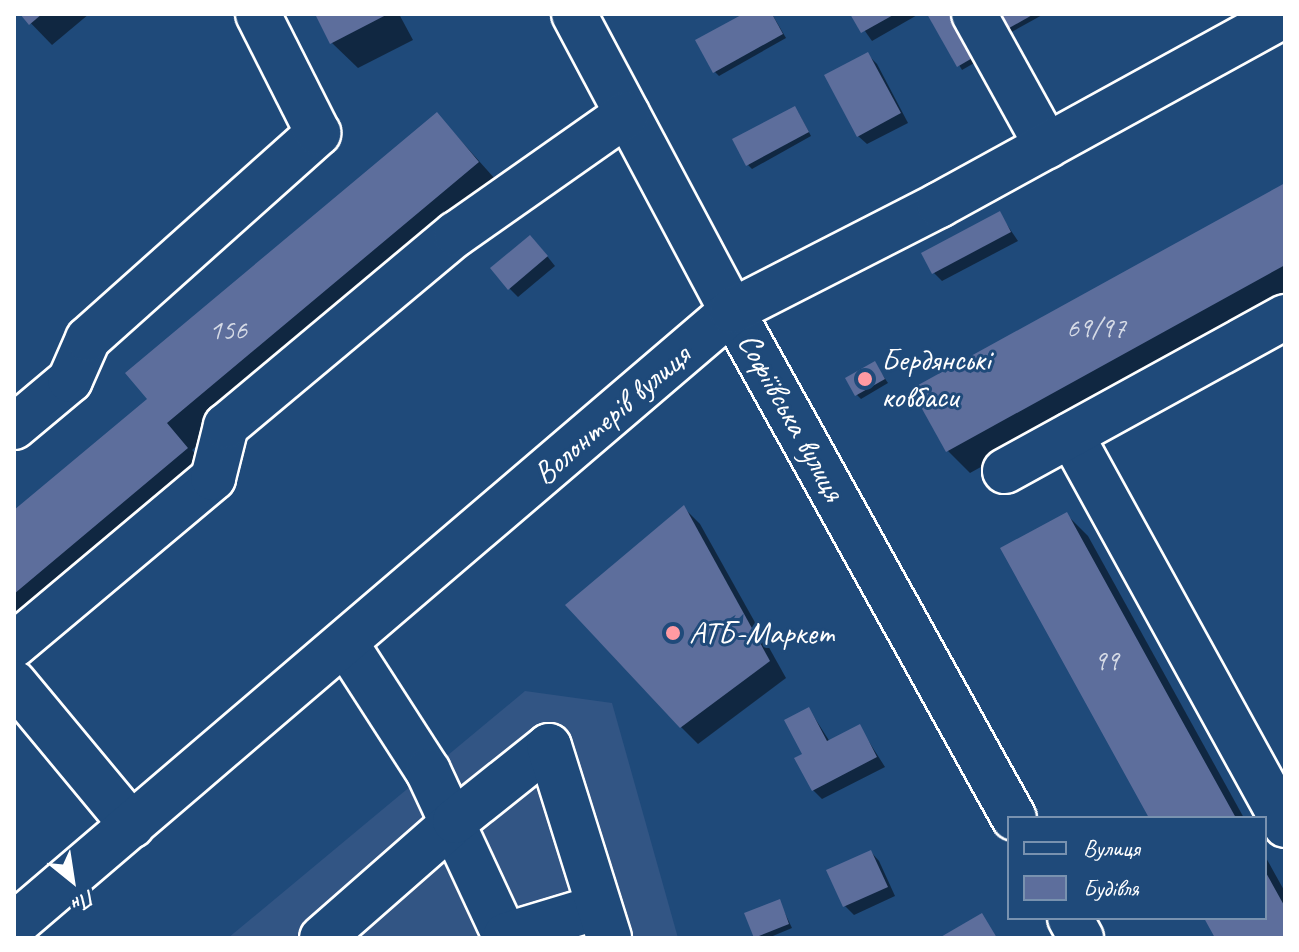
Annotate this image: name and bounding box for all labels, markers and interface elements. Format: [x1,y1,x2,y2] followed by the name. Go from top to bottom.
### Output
[1066,311,1126,345] house number: 69/97
[209,313,247,347] house number: 156
[729,326,853,508] street label: Софіївська вулиця
[526,337,698,493] street label: Волонтерів вулиця
[881,342,991,417] place label: Бердянські ковбаси
[856,370,874,388] marker: Бердянські ковбаси
[689,614,835,652] place label: АТБ-Маркет
[664,624,682,642] marker: АТБ-Маркет
[1093,644,1119,678] house number: 99
[1007,816,1267,920] legend
[1083,833,1140,863] text: Вулиця
[32,840,112,920] north arrow
[1083,873,1139,903] text: Будівля
[67,883,101,919] text: Пн

